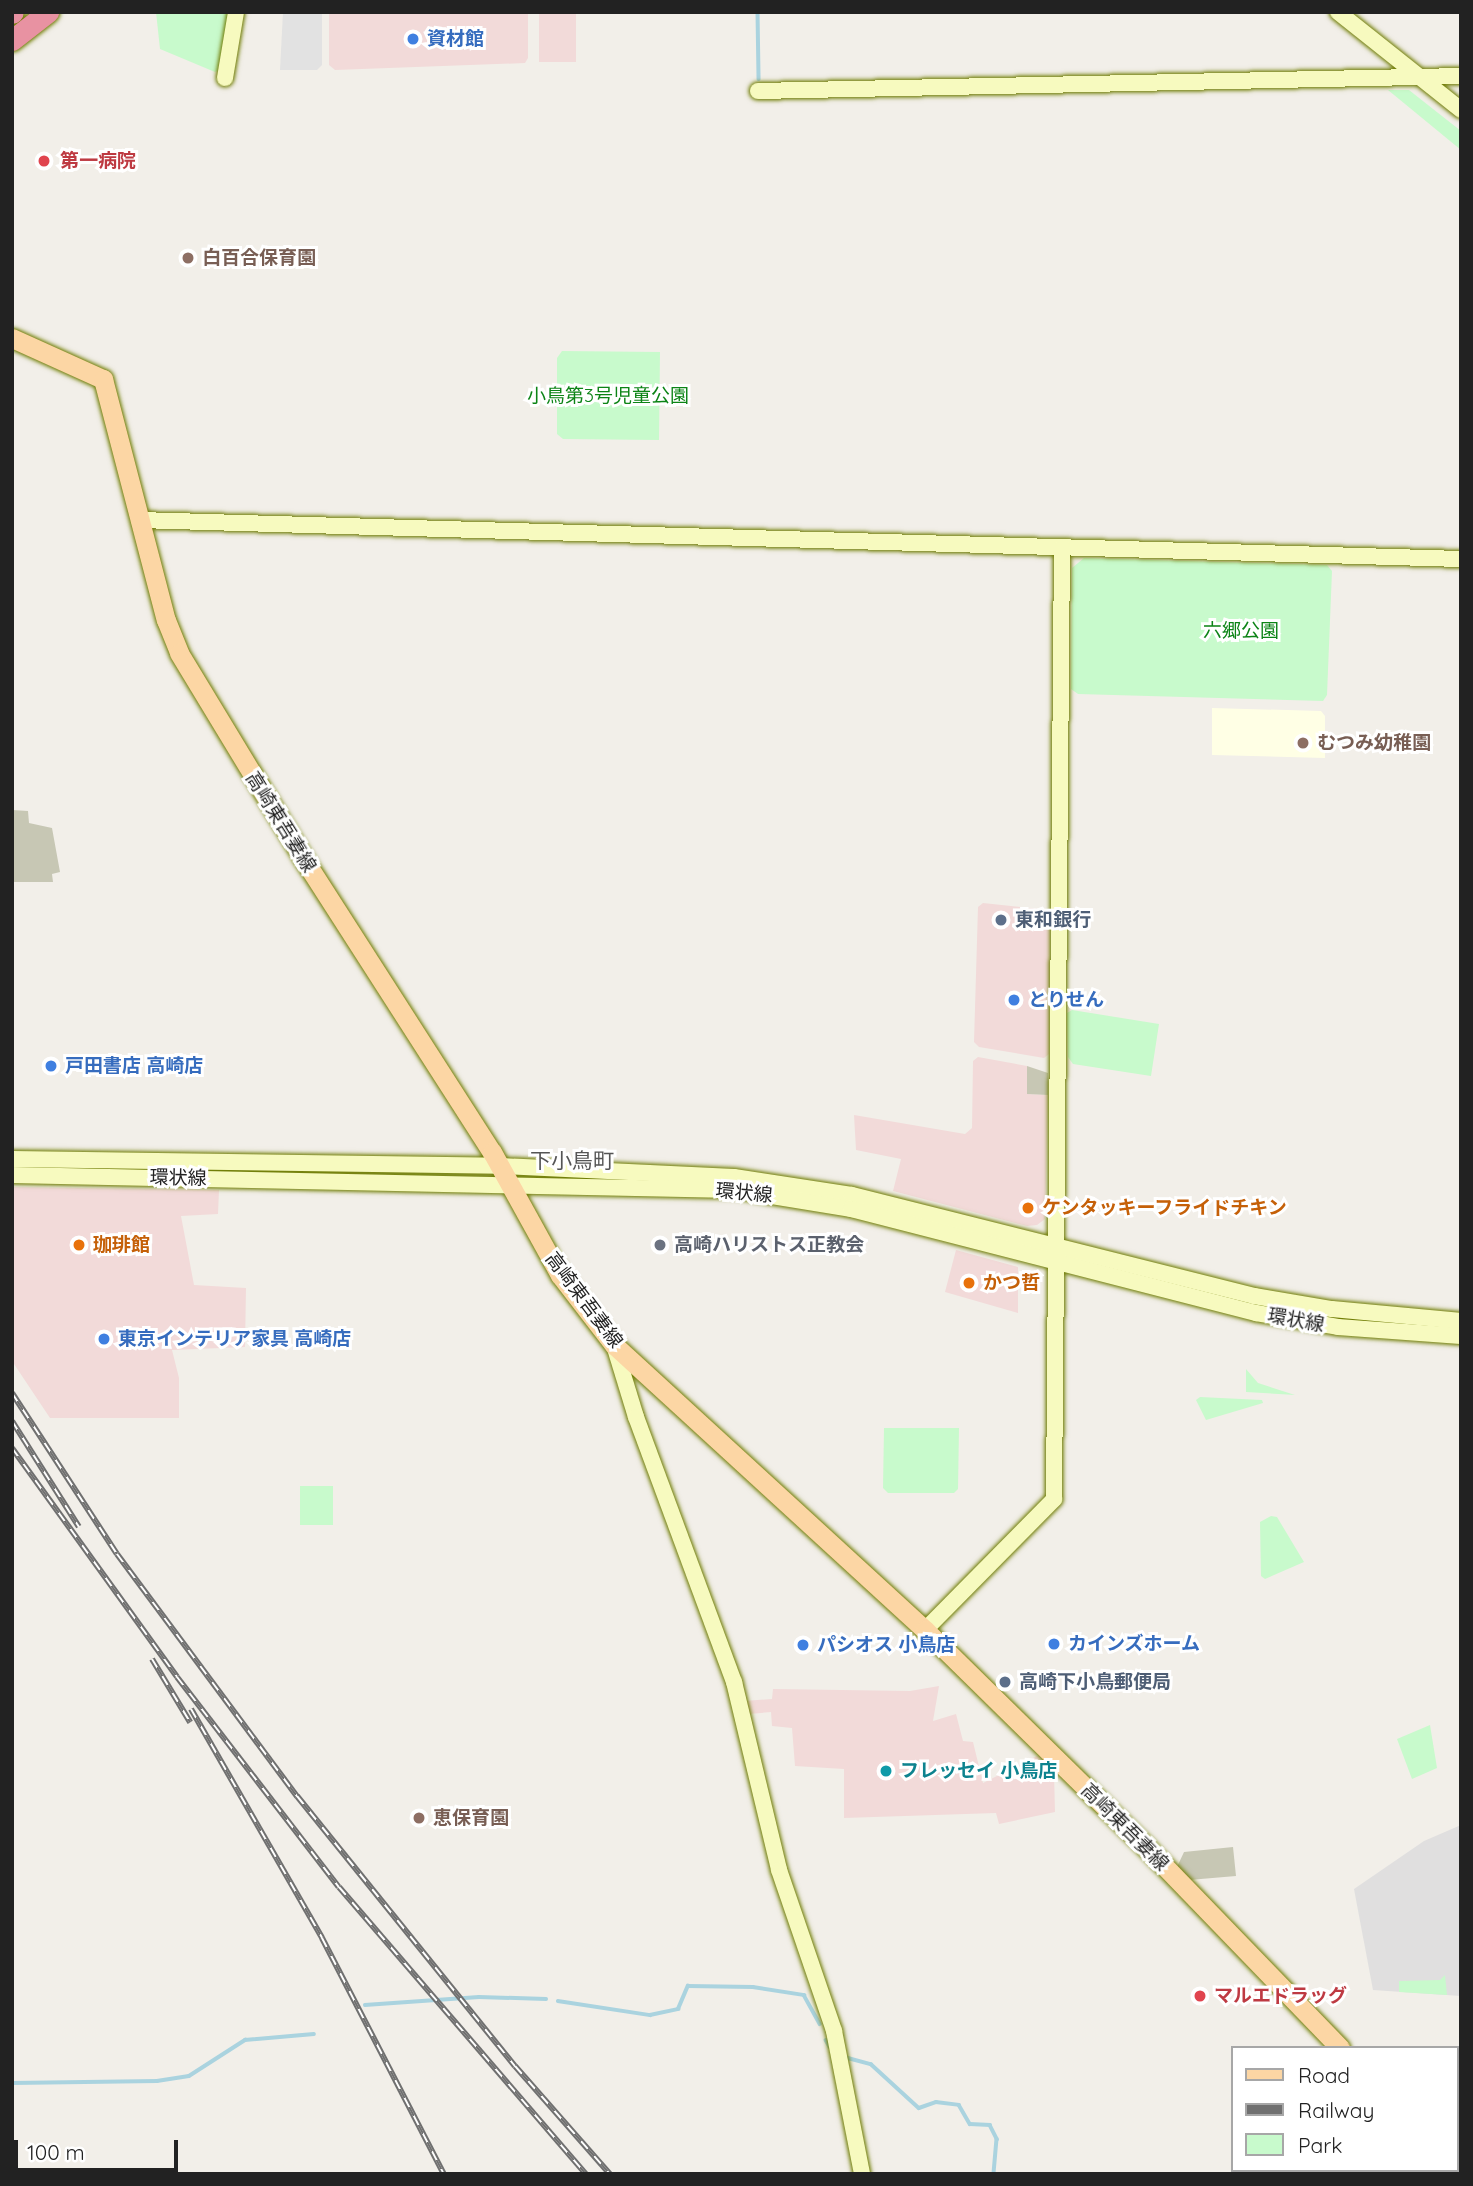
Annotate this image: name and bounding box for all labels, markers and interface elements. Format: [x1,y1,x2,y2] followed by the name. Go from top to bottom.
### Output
[427,28,484,50] place label: 資材館
[405,31,421,47] marker: 資材館
[60,150,136,172] place label: 第一病院
[34,151,54,171] marker: 第一病院
[202,247,316,269] place label: 白百合保育園
[180,250,196,266] marker: 白百合保育園
[527,385,689,407] park label: 小鳥第3号児童公園
[1203,620,1279,642] park label: 六郷公園
[1317,732,1431,754] place label: むつみ幼稚園
[1295,735,1311,751] marker: むつみ幼稚園
[241,768,321,876] street label: 高崎東吾妻線
[1015,909,1091,931] place label: 東和銀行
[993,912,1009,928] marker: 東和銀行
[1028,989,1104,1011] place label: とりせん
[1006,992,1022,1008] marker: とりせん
[65,1055,203,1077] place label: 戸田書店 高崎店
[43,1058,59,1074] marker: 戸田書店 高崎店
[530,1147,614,1173] district label: 下小鳥町
[149,1166,207,1190] street label: 環状線
[715,1179,773,1207] street label: 環状線
[1042,1197,1289,1219] place label: ケンタッキーフライドチキン
[1020,1200,1036,1216] marker: ケンタッキーフライドチキン
[93,1234,150,1256] place label: 珈琲館
[674,1234,864,1256] place label: 高崎ハリストス正教会
[71,1237,87,1253] marker: 珈琲館
[652,1237,668,1253] marker: 高崎ハリストス正教会
[541,1248,627,1352] street label: 高崎東吾妻線
[983,1272,1040,1294] place label: かつ哲
[961,1275,977,1291] marker: かつ哲
[1266,1304,1326,1336] street label: 環状線
[118,1328,351,1350] place label: 東京インテリア家具 高崎店
[96,1331,112,1347] marker: 東京インテリア家具 高崎店
[1068,1633,1201,1655] place label: カインズホーム
[817,1634,955,1656] place label: パシオス 小鳥店
[1046,1636,1062,1652] marker: カインズホーム
[795,1637,811,1653] marker: パシオス 小鳥店
[1019,1671,1171,1693] place label: 高崎下小鳥郵便局
[997,1674,1013,1690] marker: 高崎下小鳥郵便局
[900,1760,1057,1782] place label: フレッセイ 小鳥店
[878,1763,894,1779] marker: フレッセイ 小鳥店
[1077,1779,1173,1875] street label: 高崎東吾妻線
[433,1807,509,1829] place label: 恵保育園
[411,1810,427,1826] marker: 恵保育園
[1214,1985,1347,2007] place label: マルエドラッグ
[1192,1988,1208,2004] marker: マルエドラッグ
[1232,2046,1459,2172] legend
[1298,2062,1350,2088] text: Road
[1298,2097,1374,2123] text: Railway
[18,2126,182,2170] scale bar
[1298,2132,1342,2158] text: Park
[27,2139,85,2165] text: 100 m

